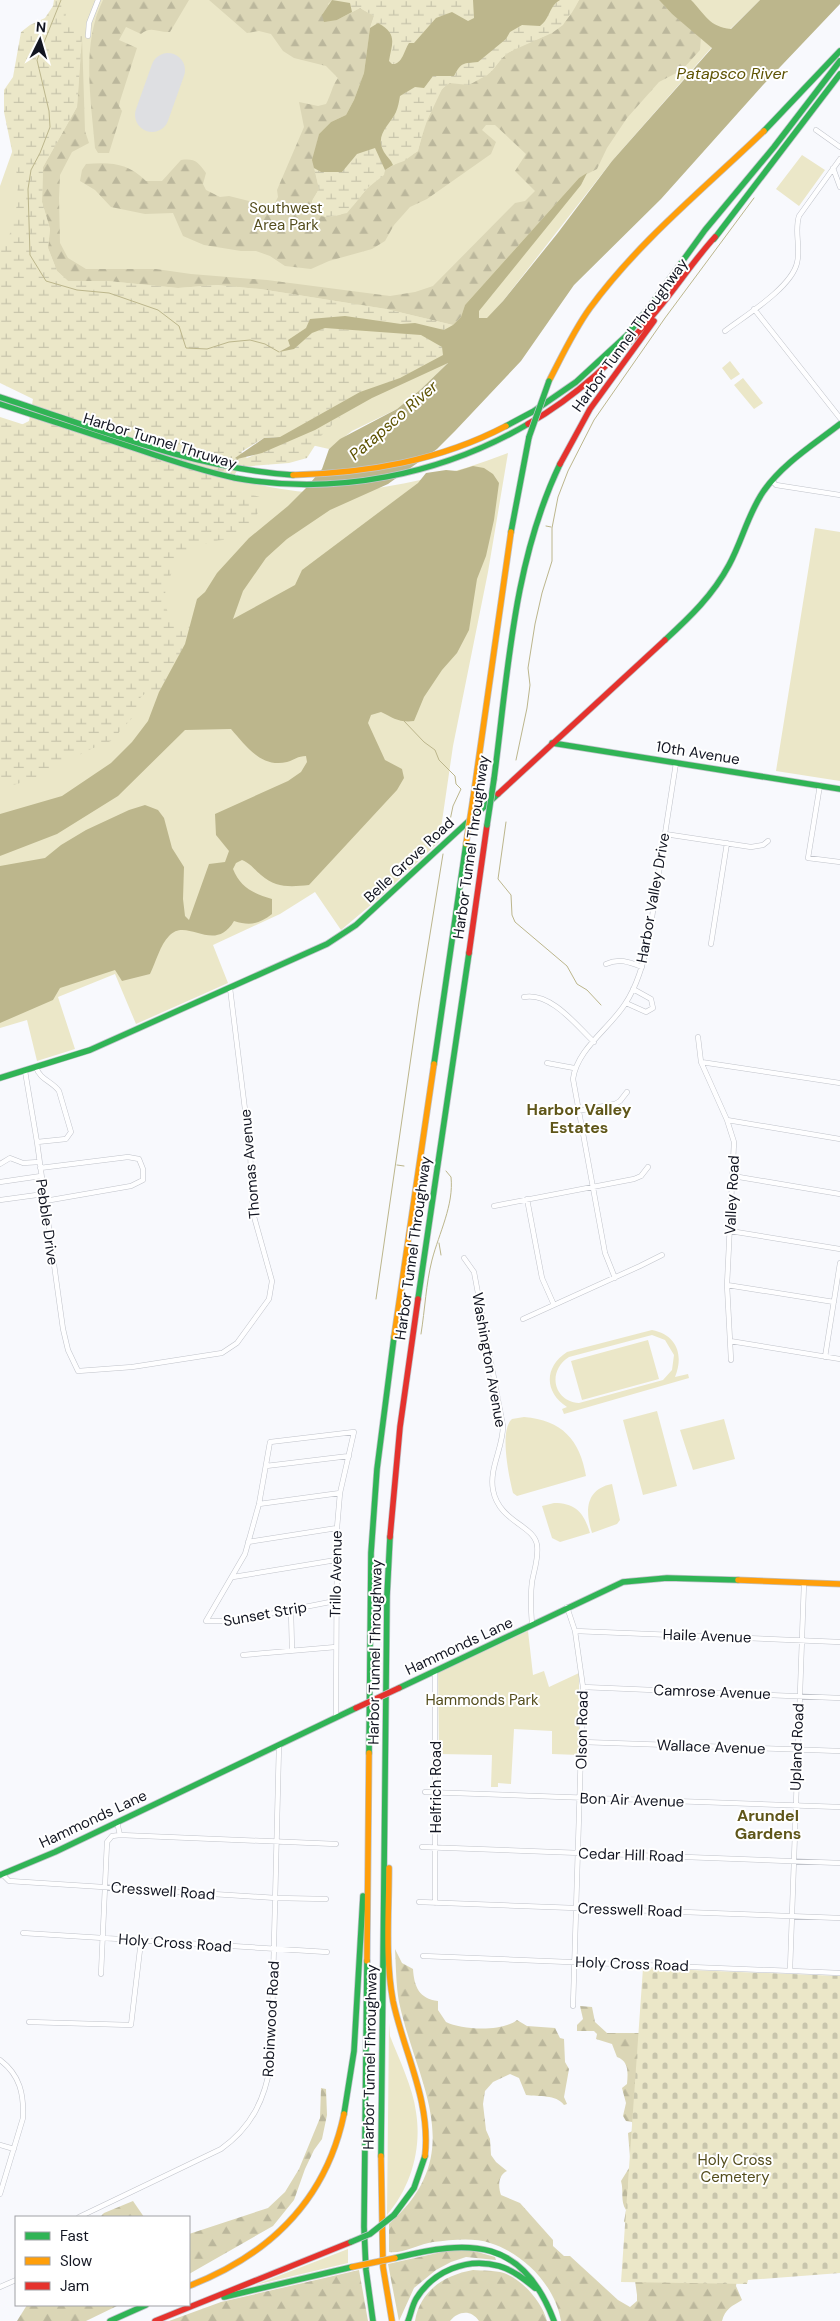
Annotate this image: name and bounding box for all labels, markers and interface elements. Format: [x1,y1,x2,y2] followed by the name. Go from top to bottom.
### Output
[15,15,65,65] north arrow
[35,18,47,36] text: N
[677,63,789,84] water label: Patapsco River
[249,198,323,235] park label: Southwest Area Park
[567,254,693,416] street label: Harbor Tunnel Throughway
[345,375,443,465] water label: Patapsco River
[81,408,240,474] street label: Harbor Tunnel Thruway
[655,737,741,769] street label: 10th Avenue
[448,753,494,940] street label: Harbor Tunnel Throughway
[359,813,459,907] street label: Belle Grove Road
[632,831,674,965] street label: Harbor Valley Drive
[527,1099,632,1138] district label: Harbor Valley Estates
[235,1108,265,1220] street label: Thomas Avenue
[390,1154,436,1341] street label: Harbor Tunnel Throughway
[720,1155,744,1235] street label: Valley Road
[31,1178,63,1266] street label: Pebble Drive
[467,1291,511,1429] street label: Washington Avenue
[325,1530,347,1618] street label: Trillo Avenue
[363,1559,387,1745] street label: Harbor Tunnel Throughway
[222,1597,308,1631] street label: Sunset Strip
[402,1612,516,1680] street label: Hammonds Lane
[662,1624,752,1648] street label: Haile Avenue
[653,1680,771,1704] street label: Camrose Avenue
[425,1690,539,1710] park label: Hammonds Park
[571,1690,593,1770] street label: Olson Road
[785,1703,809,1791] street label: Upland Road
[656,1735,766,1759] street label: Wallace Avenue
[426,1741,446,1833] street label: Helfrich Road
[36,1785,150,1853] street label: Hammonds Lane
[579,1788,685,1812] street label: Bon Air Avenue
[735,1805,801,1844] district label: Arundel Gardens
[578,1843,684,1867] street label: Cedar Hill Road
[110,1877,216,1905] street label: Cresswell Road
[577,1898,683,1922] street label: Cresswell Road
[118,1929,232,1957] street label: Holy Cross Road
[575,1952,689,1976] street label: Holy Cross Road
[258,1960,284,2078] street label: Robinwood Road
[358,1964,382,2150] street label: Harbor Tunnel Throughway
[698,2150,772,2187] park label: Holy Cross Cemetery
[15,2216,190,2306] legend
[60,2226,89,2246] text: Fast
[60,2251,93,2271] text: Slow
[60,2276,89,2296] text: Jam

